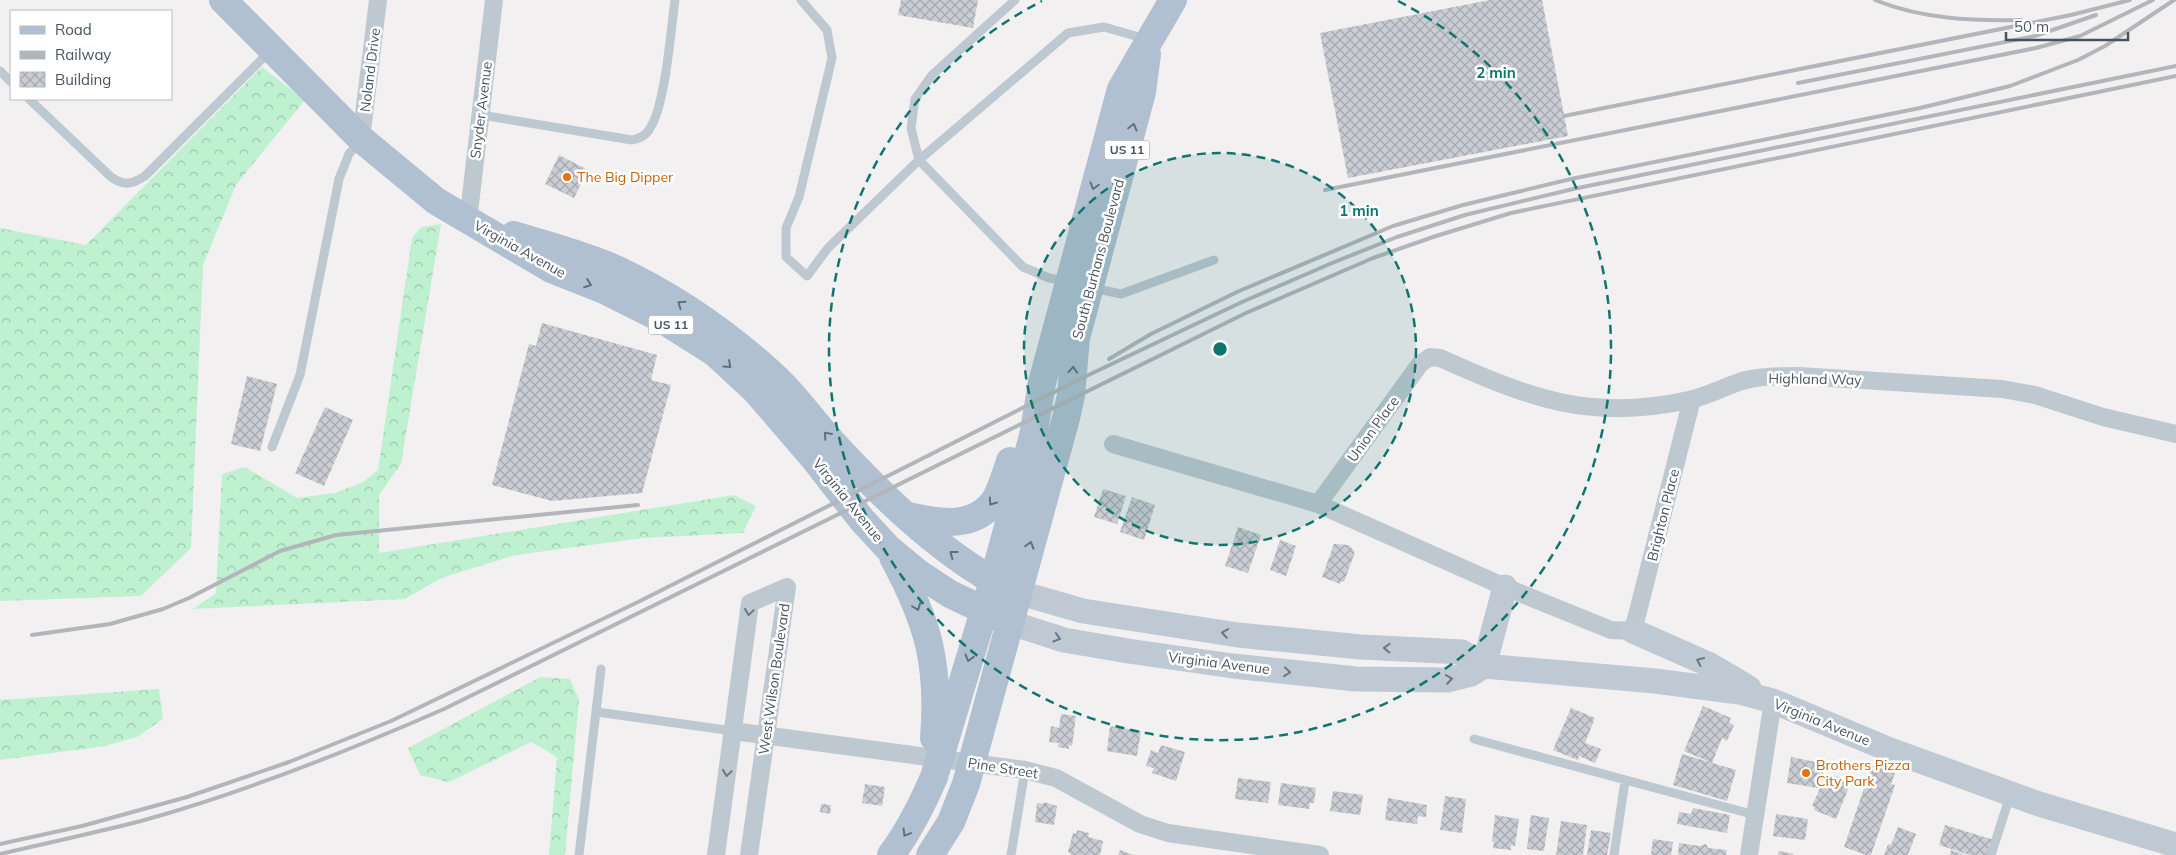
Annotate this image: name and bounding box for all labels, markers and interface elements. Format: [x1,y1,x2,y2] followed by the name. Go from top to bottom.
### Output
[10,10,172,100] legend
[2006,10,2128,42] scale bar
[2014,17,2049,36] text: 50 m
[55,20,92,39] text: Road
[356,27,384,113] street label: Noland Drive
[55,45,111,64] text: Railway
[466,60,496,160] street label: Snyder Avenue
[1476,63,1516,82] text: 2 min
[55,70,111,89] text: Building
[1127,123,1137,131] one-way arrow
[1104,140,1150,160] road number: US 11
[577,168,674,186] place label: The Big Dipper
[561,171,573,183] marker: The Big Dipper
[1068,177,1128,341] street label: South Burhans Boulevard
[1089,182,1100,191] one-way arrow
[1339,201,1379,220] text: 1 min
[471,216,569,282] street label: Virginia Avenue
[584,278,592,288] one-way arrow
[677,301,687,310] one-way arrow
[648,316,694,334] road number: US 11
[1211,340,1229,358] centre of rings
[723,359,732,368] one-way arrow
[1067,365,1078,373] one-way arrow
[1768,369,1862,389] street label: Highland Way
[1343,393,1403,465] street label: Union Place
[823,432,832,441] one-way arrow
[809,455,887,545] street label: Virginia Avenue
[1643,467,1683,563] street label: Brighton Place
[989,496,998,506] one-way arrow
[1025,542,1035,550] one-way arrow
[950,552,959,560] one-way arrow
[754,602,794,756] street label: West Wilson Boulevard
[911,602,921,611] one-way arrow
[744,608,755,616] one-way arrow
[1221,628,1229,638] one-way arrow
[1053,632,1061,642] one-way arrow
[1382,643,1390,654] one-way arrow
[1167,648,1271,678] street label: Virginia Avenue
[964,654,975,663] one-way arrow
[1696,656,1705,667] one-way arrow
[1283,666,1291,677] one-way arrow
[1445,674,1453,685] one-way arrow
[1771,695,1873,749] street label: Virginia Avenue
[967,754,1039,782] street label: Pine Street
[1816,756,1910,790] place label: Brothers Pizza City Park
[1800,767,1812,779] marker: Brothers Pizza City Park
[722,769,733,777] one-way arrow
[903,827,913,836] one-way arrow

